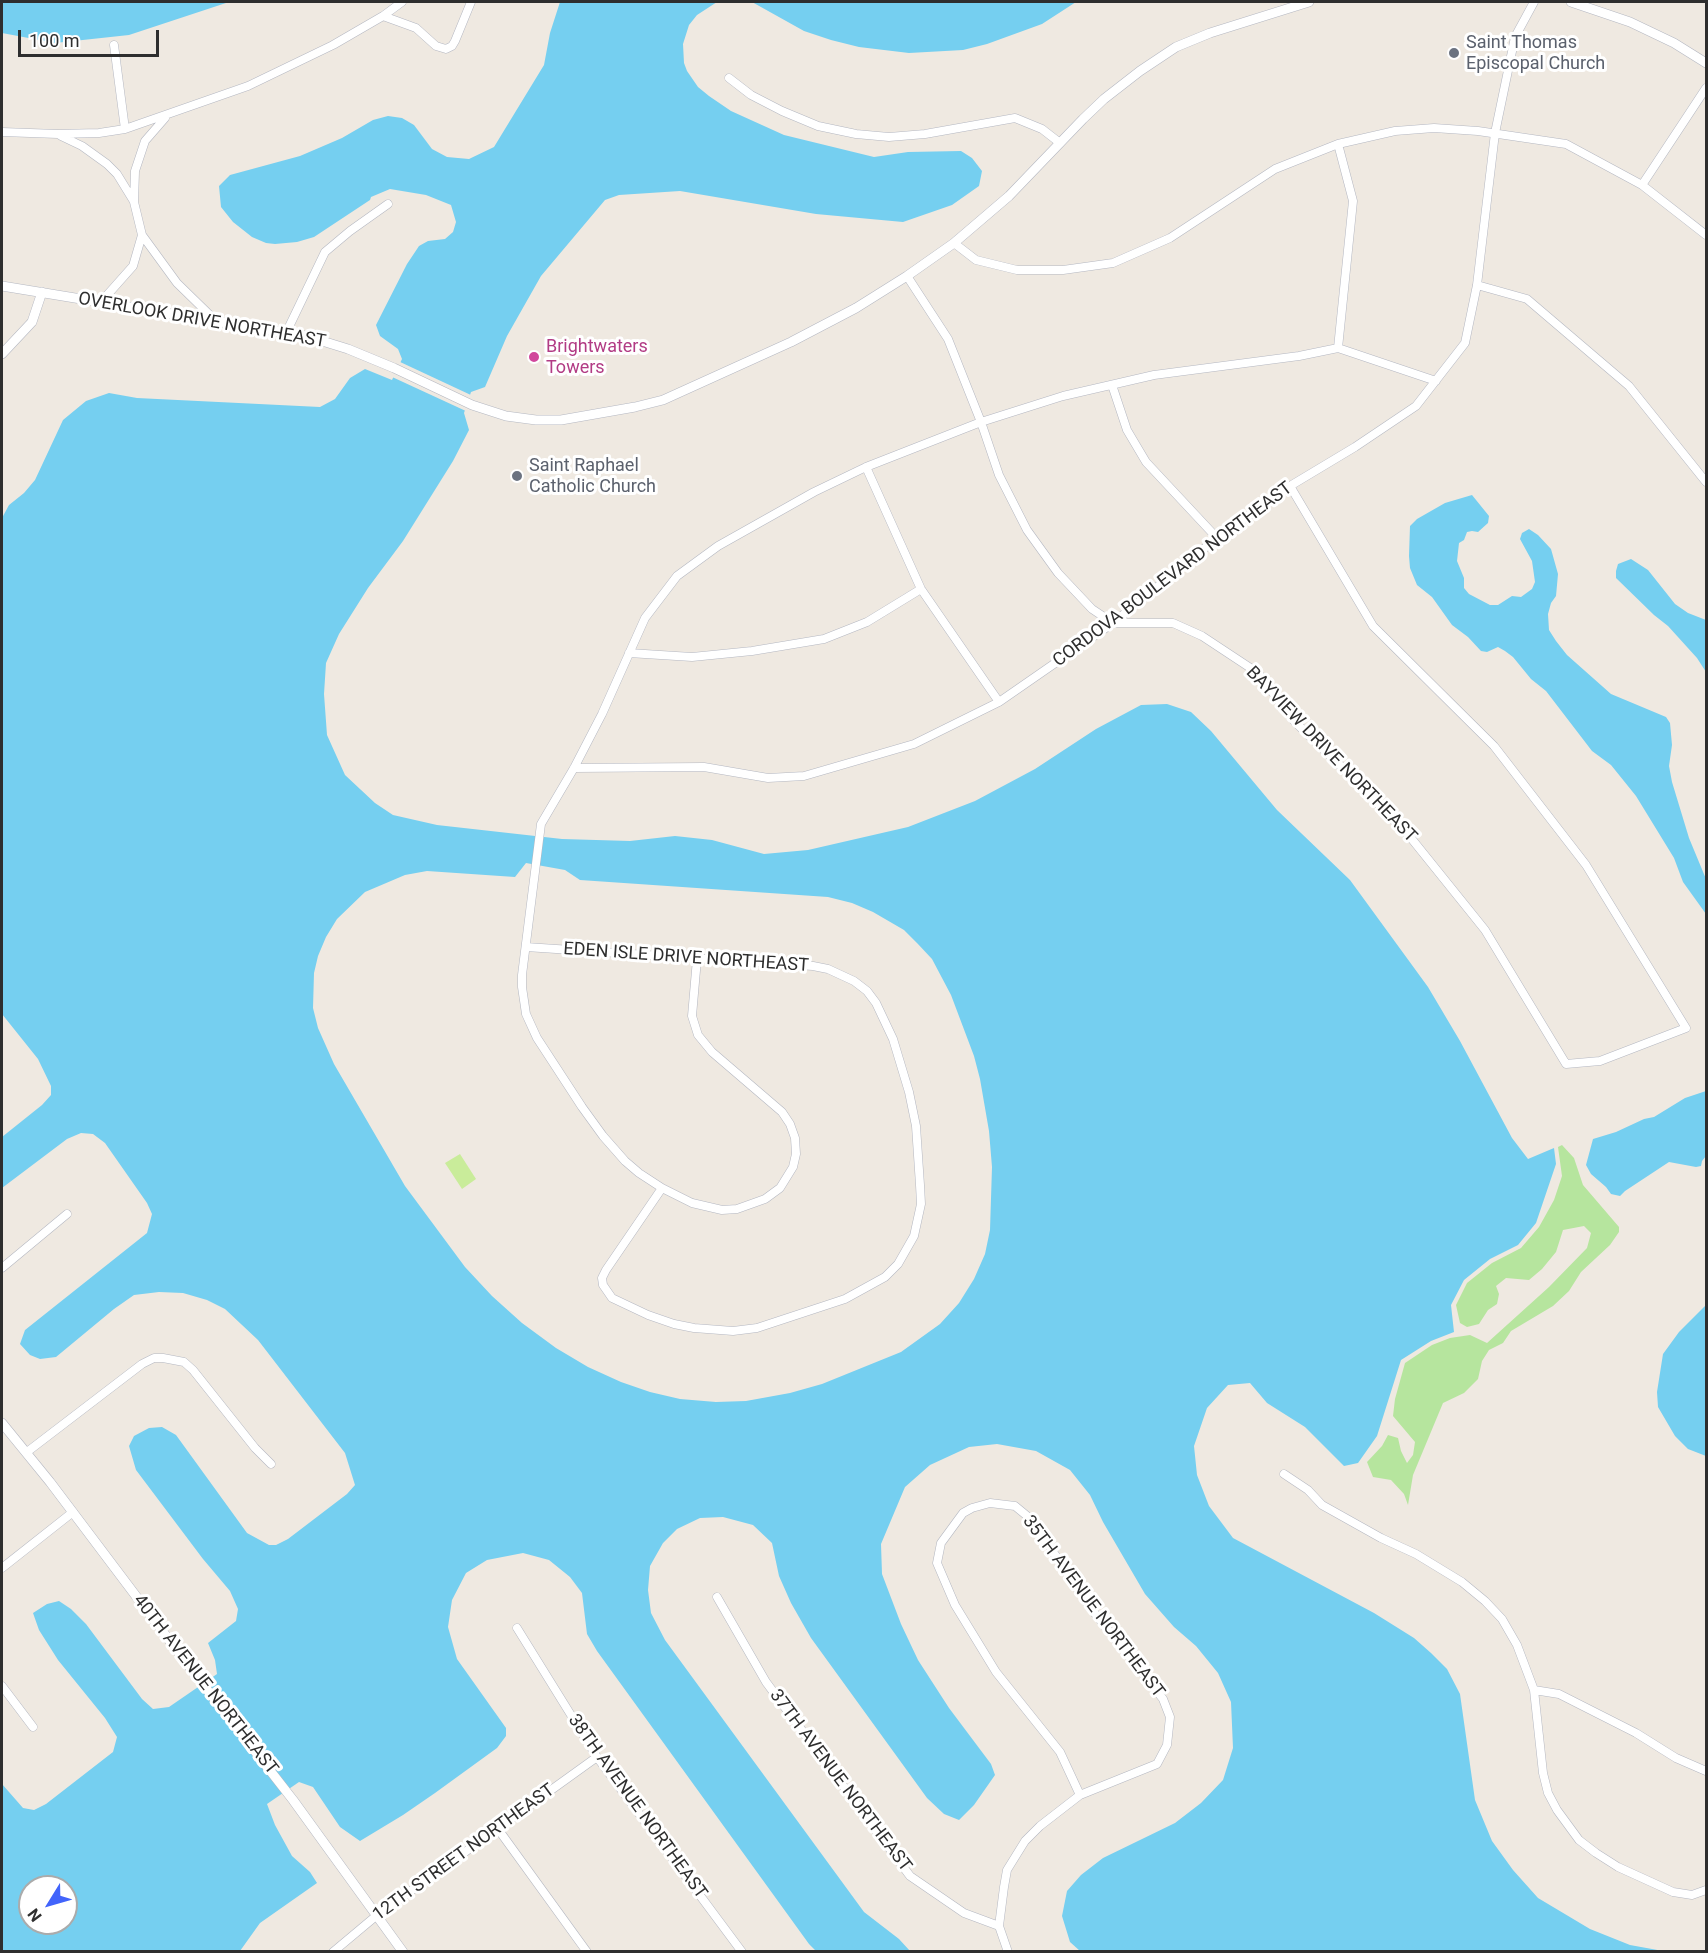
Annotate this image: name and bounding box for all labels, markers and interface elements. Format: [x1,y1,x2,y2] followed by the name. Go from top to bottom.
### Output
[21,18,162,56] scale bar
[29,30,80,51] text: 100 m
[1466,32,1605,74] place label: Saint Thomas Episcopal Church
[1447,46,1461,60] marker: Saint Thomas Episcopal Church
[76,289,328,353] street label: OVERLOOK DRIVE NORTHEAST
[546,336,648,378] place label: Brightwaters Towers
[527,350,541,364] marker: Brightwaters Towers
[529,455,656,498] place label: Saint Raphael Catholic Church
[510,469,524,483] marker: Saint Raphael Catholic Church
[1049,478,1297,672] street label: CORDOVA BOULEVARD NORTHEAST
[1241,662,1421,848] street label: BAYVIEW DRIVE NORTHEAST
[562,939,810,977] street label: EDEN ISLE DRIVE NORTHEAST
[1017,1512,1169,1702] street label: 35TH AVENUE NORTHEAST
[128,1591,282,1779] street label: 40TH AVENUE NORTHEAST
[764,1686,916,1876] street label: 37TH AVENUE NORTHEAST
[563,1711,711,1903] street label: 38TH AVENUE NORTHEAST
[369,1780,559,1926] street label: 12TH STREET NORTHEAST
[18,1875,78,1935] north arrow
[24,1905,46,1925] text: N

